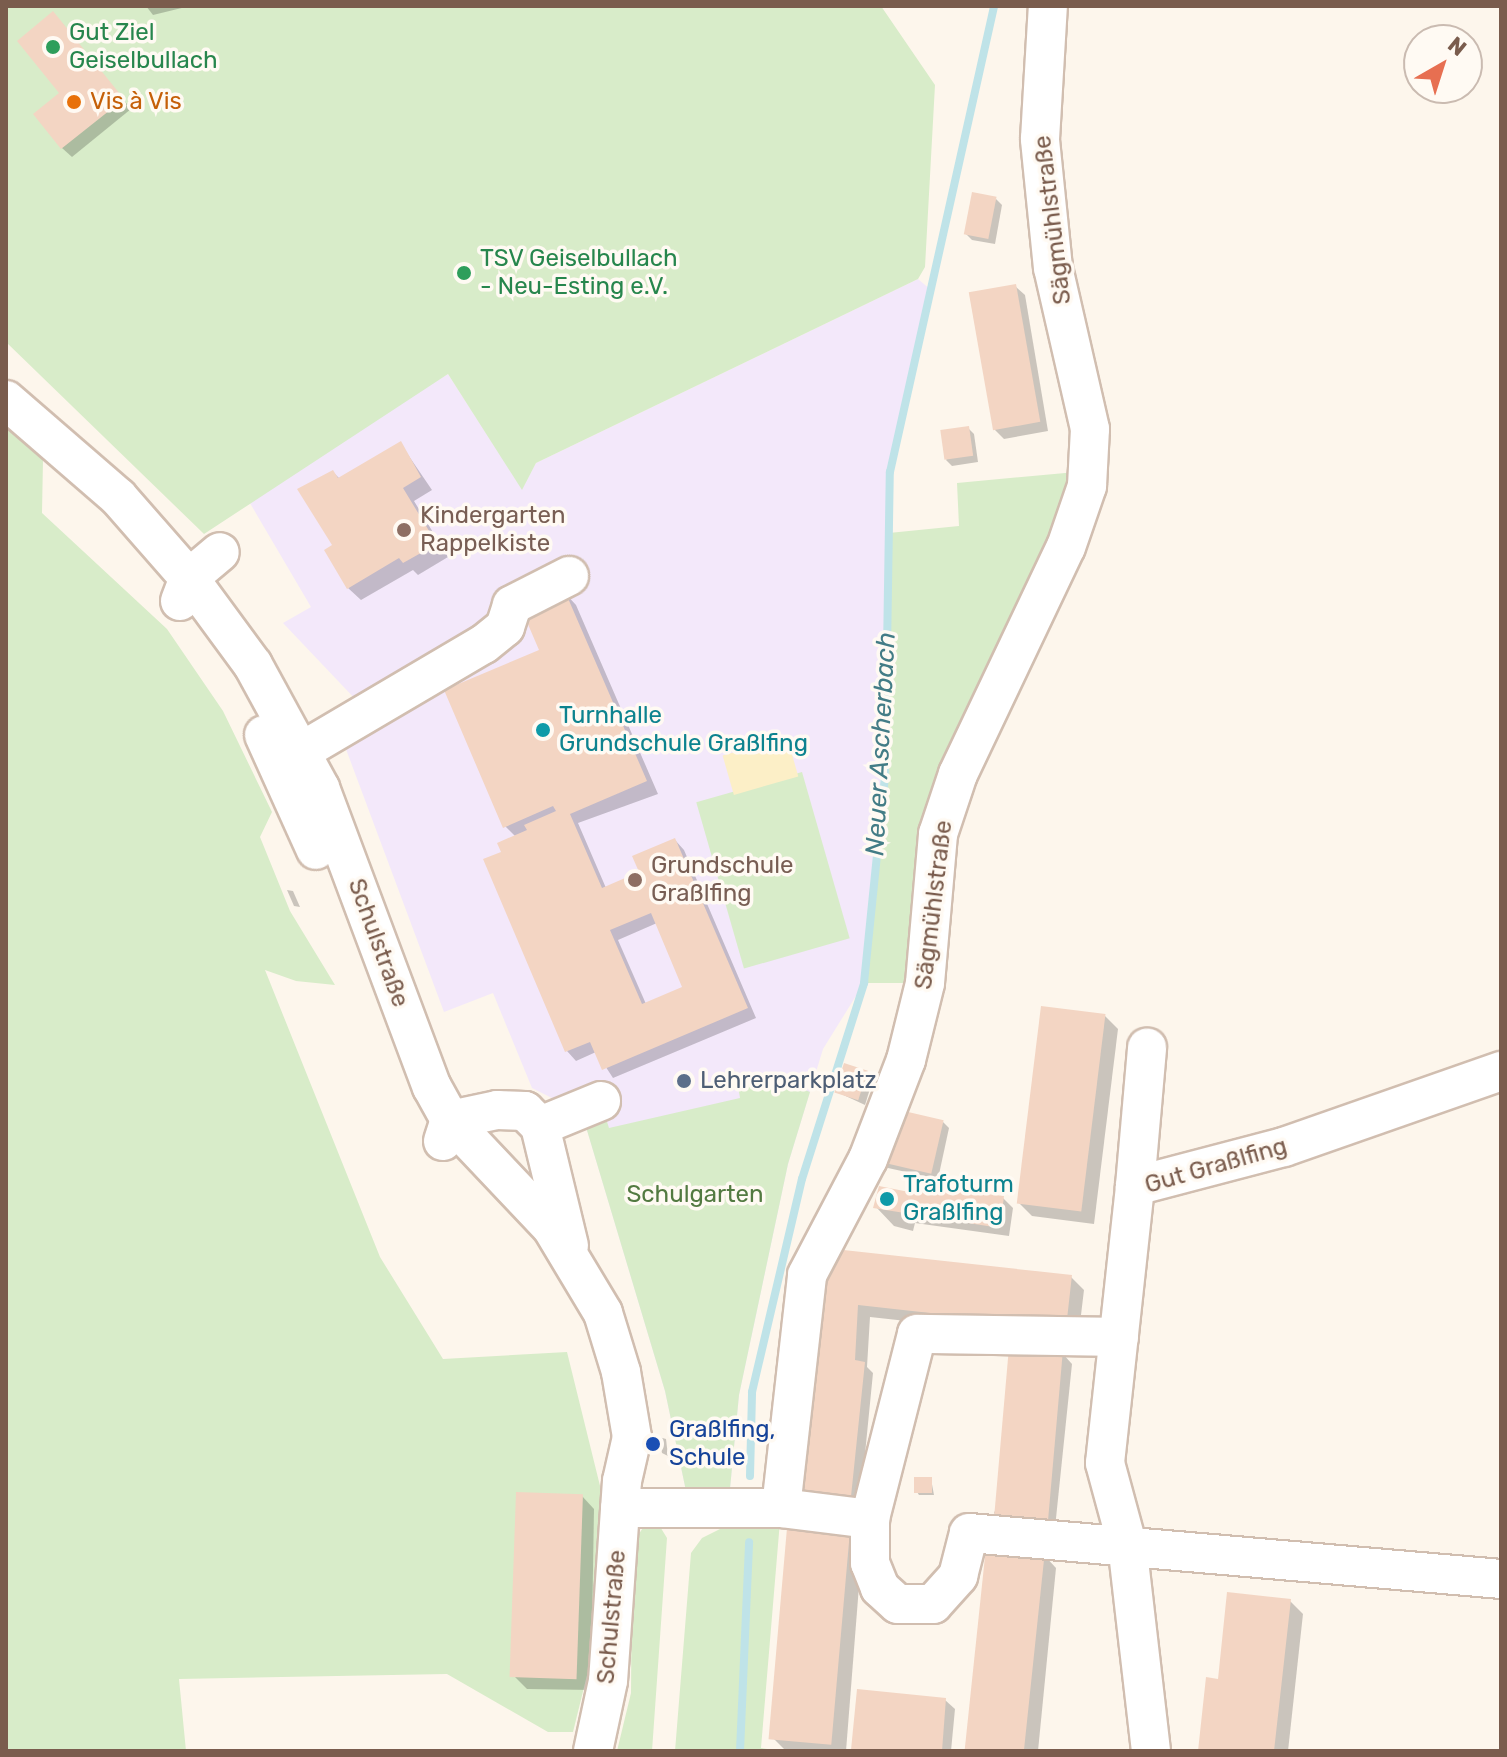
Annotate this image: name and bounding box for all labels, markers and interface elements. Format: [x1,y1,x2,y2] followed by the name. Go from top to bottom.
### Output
[69,19,218,75] place label: Gut Ziel Geiselbullach
[1403,24,1483,104] north arrow
[1443,31,1472,62] text: N
[44,38,62,56] marker: Gut Ziel Geiselbullach
[90,88,182,116] place label: Vis à Vis
[65,93,83,111] marker: Vis à Vis
[1028,134,1078,306] street label: Sägmühlstraße
[480,245,678,301] place label: TSV Geiselbullach - Neu-Esting e.V.
[455,264,473,282] marker: TSV Geiselbullach - Neu-Esting e.V.
[420,502,565,558] place label: Kindergarten Rappelkiste
[395,521,413,539] marker: Kindergarten Rappelkiste
[860,631,902,857] water label: Neuer Ascherbach
[559,702,808,758] place label: Turnhalle Grundschule Graßlfing
[534,721,552,739] marker: Turnhalle Grundschule Graßlfing
[909,819,959,991] street label: Sägmühlstraße
[651,852,794,908] place label: Grundschule Graßlfing
[626,871,644,889] marker: Grundschule Graßlfing
[341,875,415,1011] street label: Schulstraße
[700,1067,877,1095] place label: Lehrerparkplatz
[675,1072,693,1090] marker: Lehrerparkplatz
[1142,1132,1290,1200] street label: Gut Graßlfing
[903,1171,1014,1227] place label: Trafoturm Graßlfing
[626,1181,764,1209] park label: Schulgarten
[878,1190,896,1208] marker: Trafoturm Graßlfing
[669,1416,776,1472] place label: Graßlfing, Schule
[644,1435,662,1453] marker: Graßlfing, Schule
[592,1549,632,1685] street label: Schulstraße

